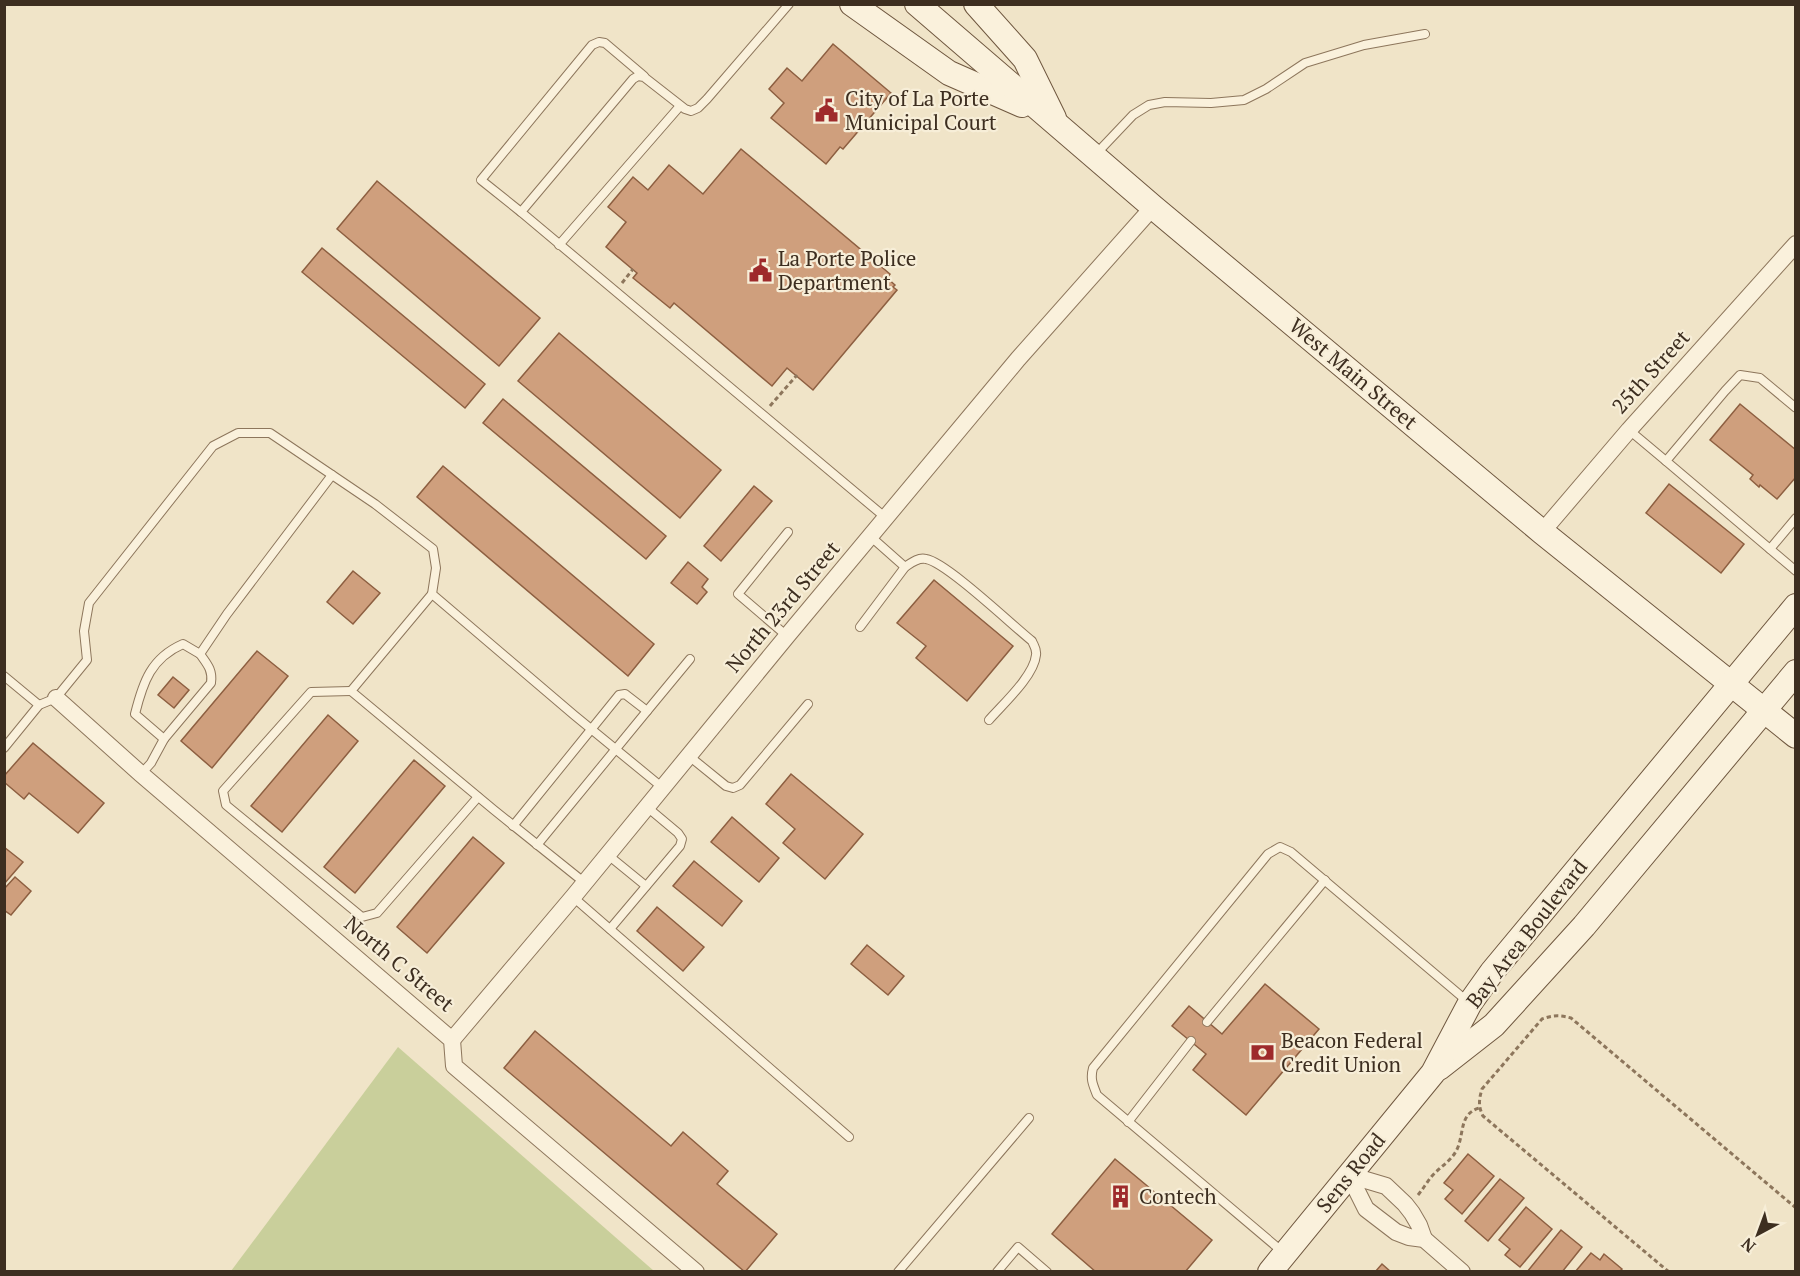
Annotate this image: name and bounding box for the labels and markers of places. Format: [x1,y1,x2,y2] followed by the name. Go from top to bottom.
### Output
[845,84,997,136] place label: City of La Porte Municipal Court
[814,98,840,124] public building icon: City of La Porte Municipal Court
[778,244,916,296] place label: La Porte Police Department
[747,258,773,284] public building icon: La Porte Police Department
[1281,1026,1423,1078] place label: Beacon Federal Credit Union
[1250,1040,1276,1066] bank icon: Beacon Federal Credit Union
[1139,1182,1217,1210] place label: Contech
[1108,1184,1134,1210] building icon: Contech

